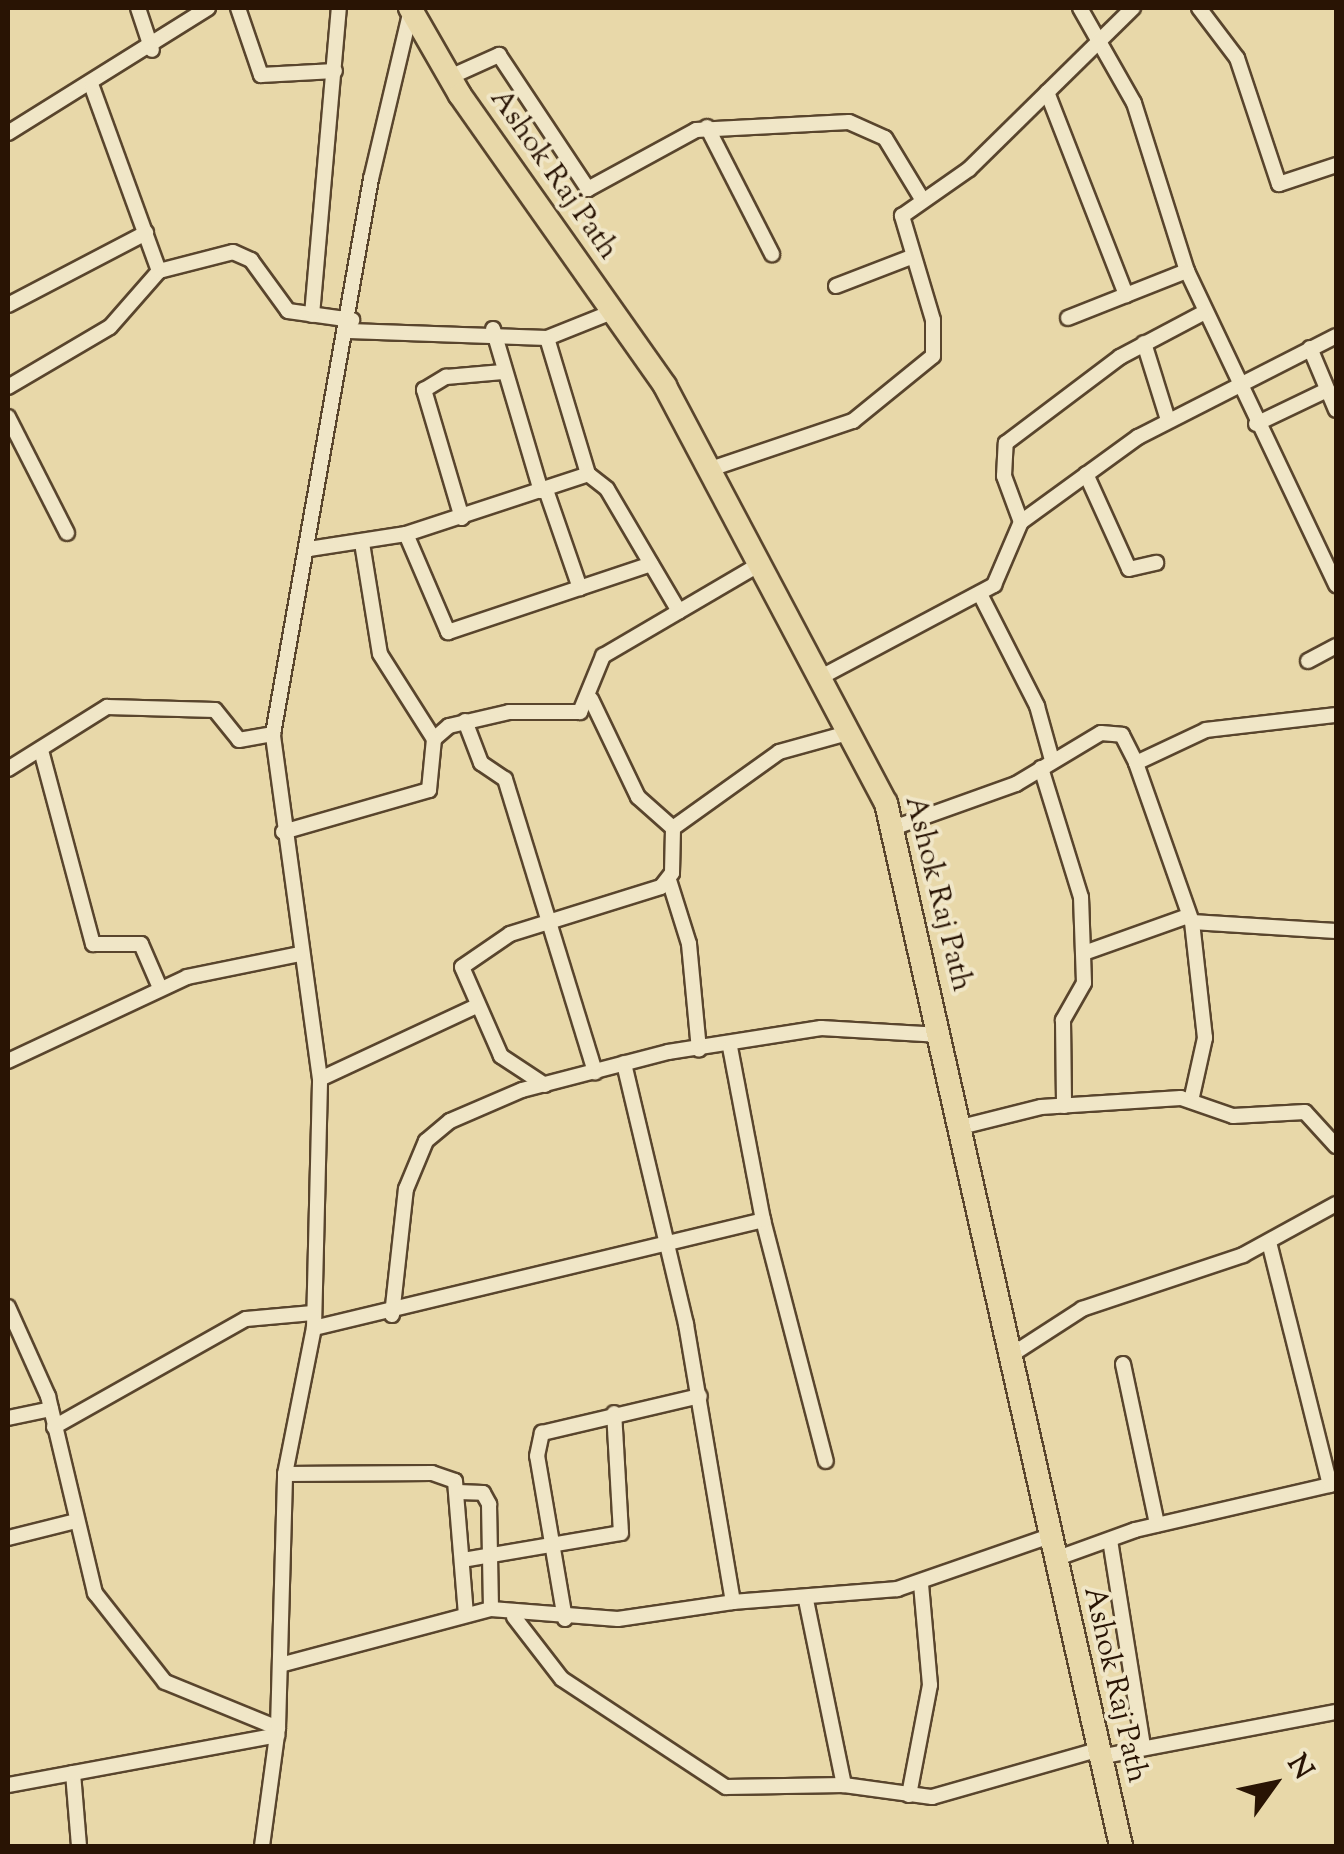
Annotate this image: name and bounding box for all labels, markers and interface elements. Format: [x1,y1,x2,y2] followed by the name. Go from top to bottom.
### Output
[481,83,625,267] street label: Ashok Raj Path
[895,793,979,995] street label: Ashok Raj Path
[1074,1583,1154,1787] street label: Ashok Raj Path
[1224,1734,1324,1834] north arrow
[1276,1747,1322,1788] text: N

